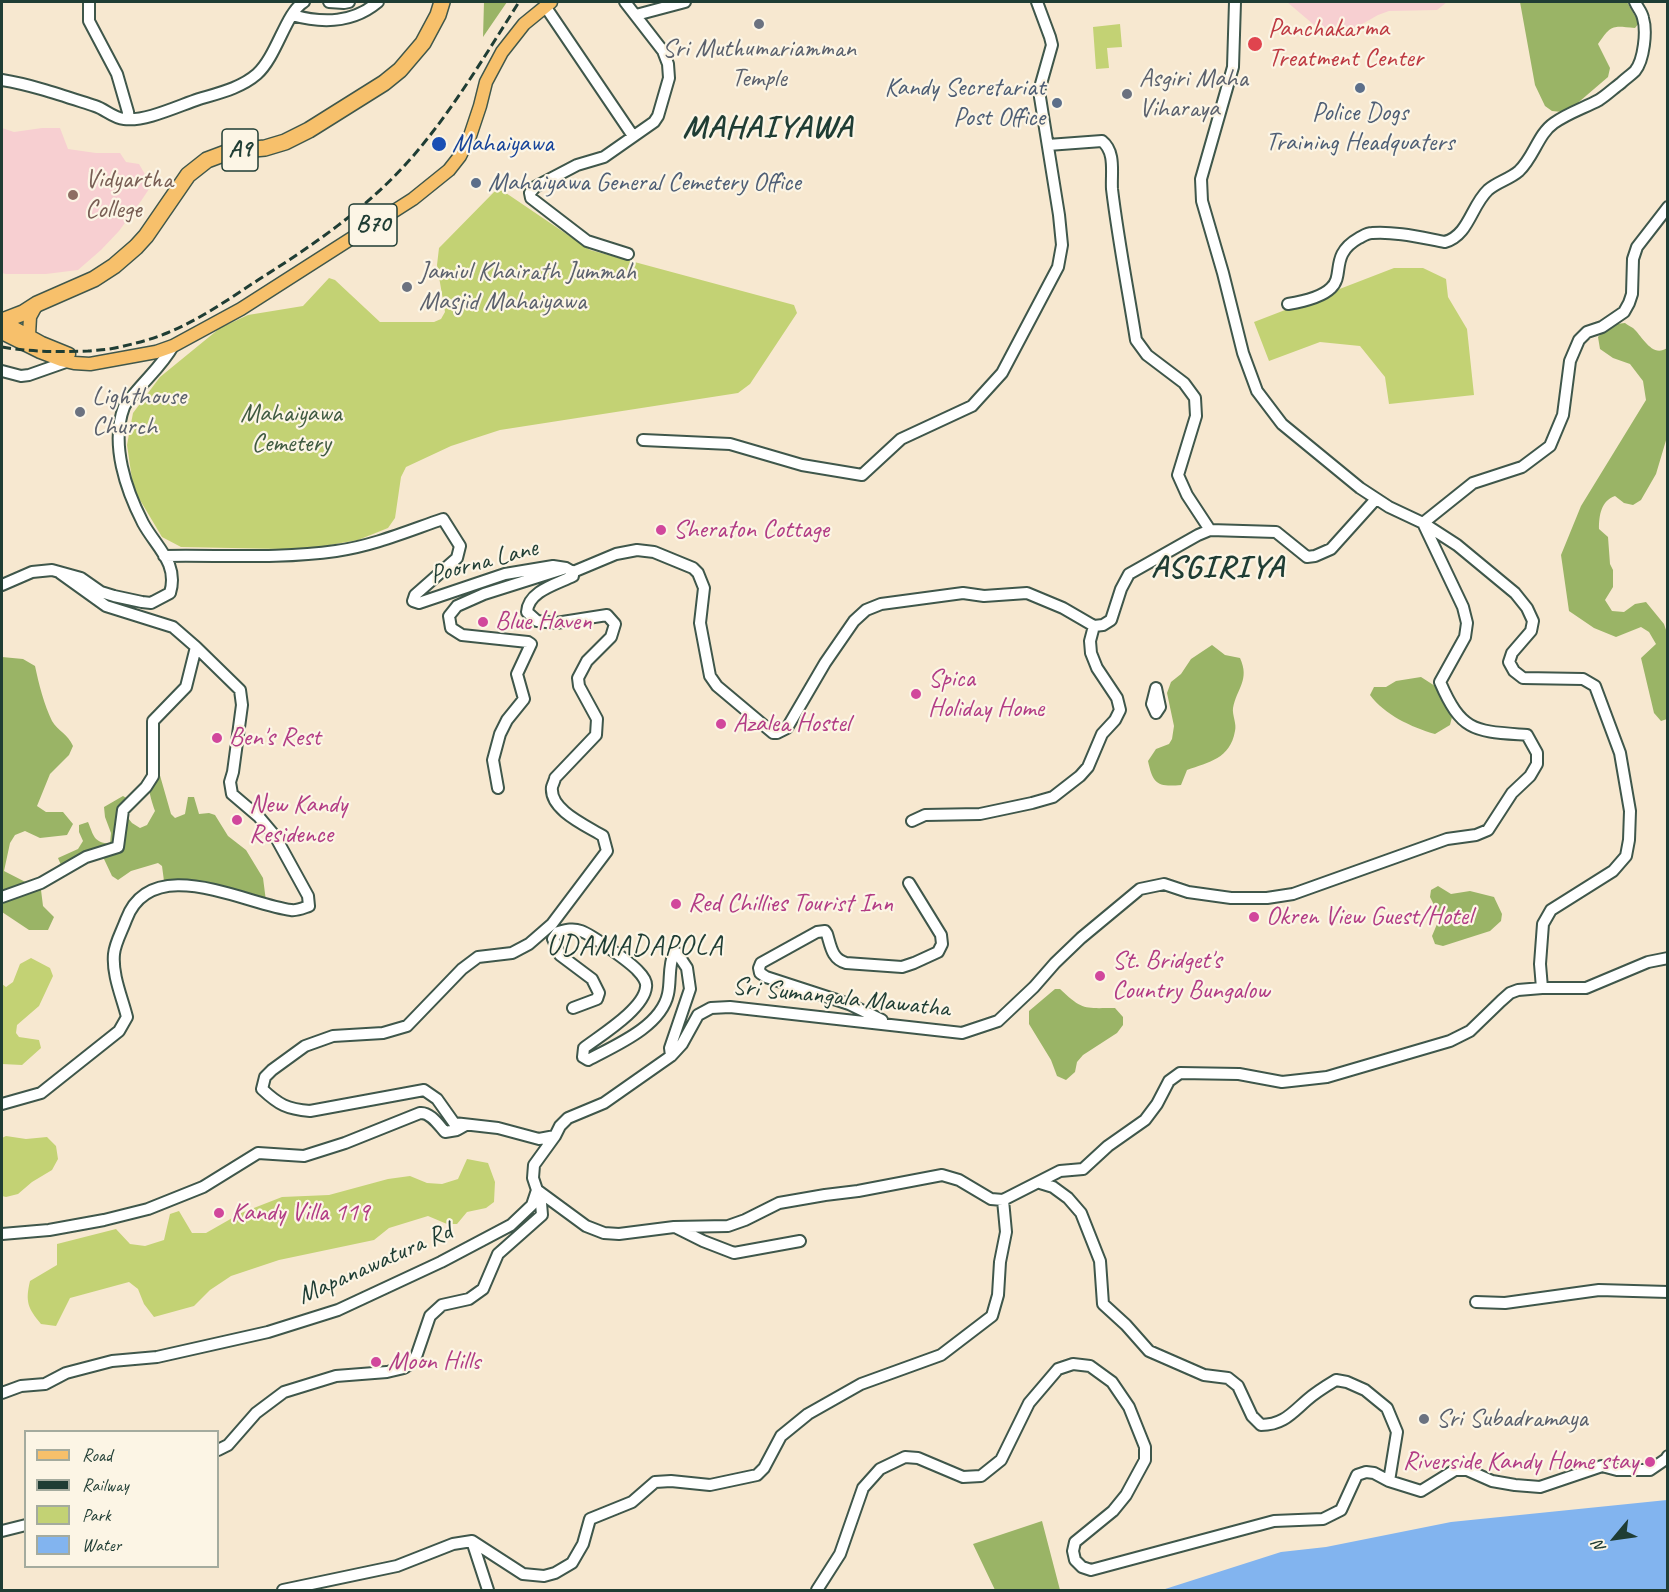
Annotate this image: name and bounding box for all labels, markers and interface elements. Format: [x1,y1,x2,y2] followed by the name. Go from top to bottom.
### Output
[1268,13,1423,74] place label: Panchakarma Treatment Center
[752,17,766,31] marker: Sri Muthumariamman Temple
[662,33,856,94] place label: Sri Muthumariamman Temple
[1246,35,1264,53] marker: Panchakarma Treatment Center
[1139,63,1248,124] place label: Asgiri Maha Viharaya
[884,72,1045,134] place label: Kandy Secretariat Post Office
[1353,81,1367,95] marker: Police Dogs Training Headquaters
[1120,87,1134,101] marker: Asgiri Maha Viharaya
[1050,96,1064,110] marker: Kandy Secretariat Post Office
[1266,97,1454,158] place label: Police Dogs Training Headquaters
[683,110,853,148] district label: MAHAIYAWA
[452,128,554,160] place label: Mahaiyawa
[222,129,258,171] road number: A9
[430,135,448,153] marker: Mahaiyawa
[85,164,173,225] place label: Vidyartha College
[488,167,801,199] place label: Mahaiyawa General Cemetery Office
[469,176,483,190] marker: Mahaiyawa General Cemetery Office
[66,188,80,202] marker: Vidyartha College
[349,204,397,246] road number: B70
[419,256,636,318] place label: Jamiul Khairath Jummah Masjid Mahaiyawa
[400,280,414,294] marker: Jamiul Khairath Jummah Masjid Mahaiyawa
[92,381,186,442] place label: Lighthouse Church
[240,398,342,460] park label: Mahaiyawa Cemetery
[73,405,87,419] marker: Lighthouse Church
[673,514,829,546] place label: Sheraton Cottage
[654,523,668,537] marker: Sheraton Cottage
[427,533,541,591] street label: Poorna Lane
[1152,550,1284,588] district label: ASGIRIYA
[495,606,592,638] place label: Blue Haven
[476,615,490,629] marker: Blue Haven
[928,663,1044,724] place label: Spica Holiday Home
[909,687,923,701] marker: Spica Holiday Home
[733,708,850,740] place label: Azalea Hostel
[714,717,728,731] marker: Azalea Hostel
[229,722,320,754] place label: Ben's Rest
[210,731,224,745] marker: Ben's Rest
[249,789,347,850] place label: New Kandy Residence
[230,813,244,827] marker: New Kandy Residence
[688,888,893,920] place label: Red Chillies Tourist Inn
[669,897,683,911] marker: Red Chillies Tourist Inn
[1266,901,1472,933] place label: Okren View Guest/Hotel
[1247,910,1261,924] marker: Okren View Guest/Hotel
[548,930,722,964] district label: UDAMADAPOLA
[1112,945,1269,1006] place label: St. Bridget's Country Bungalow
[1093,969,1107,983] marker: St. Bridget's Country Bungalow
[731,971,951,1025] street label: Sri Sumangala Mawatha
[231,1197,370,1229] place label: Kandy Villa 119
[212,1206,226,1220] marker: Kandy Villa 119
[293,1216,457,1312] street label: Mapanawatura Rd
[388,1346,480,1378] place label: Moon Hills
[369,1355,383,1369] marker: Moon Hills
[1436,1403,1588,1435] place label: Sri Subadramaya
[1417,1412,1431,1426] marker: Sri Subadramaya
[24,1430,219,1568] legend
[82,1444,112,1466] text: Road
[1403,1446,1638,1478] place label: Riverside Kandy Home stay
[1643,1455,1657,1469] marker: Riverside Kandy Home stay
[82,1474,129,1496] text: Railway
[82,1504,111,1526] text: Park
[1585,1508,1645,1568] north arrow
[82,1534,121,1556] text: Water
[1588,1538,1610,1556] text: N

